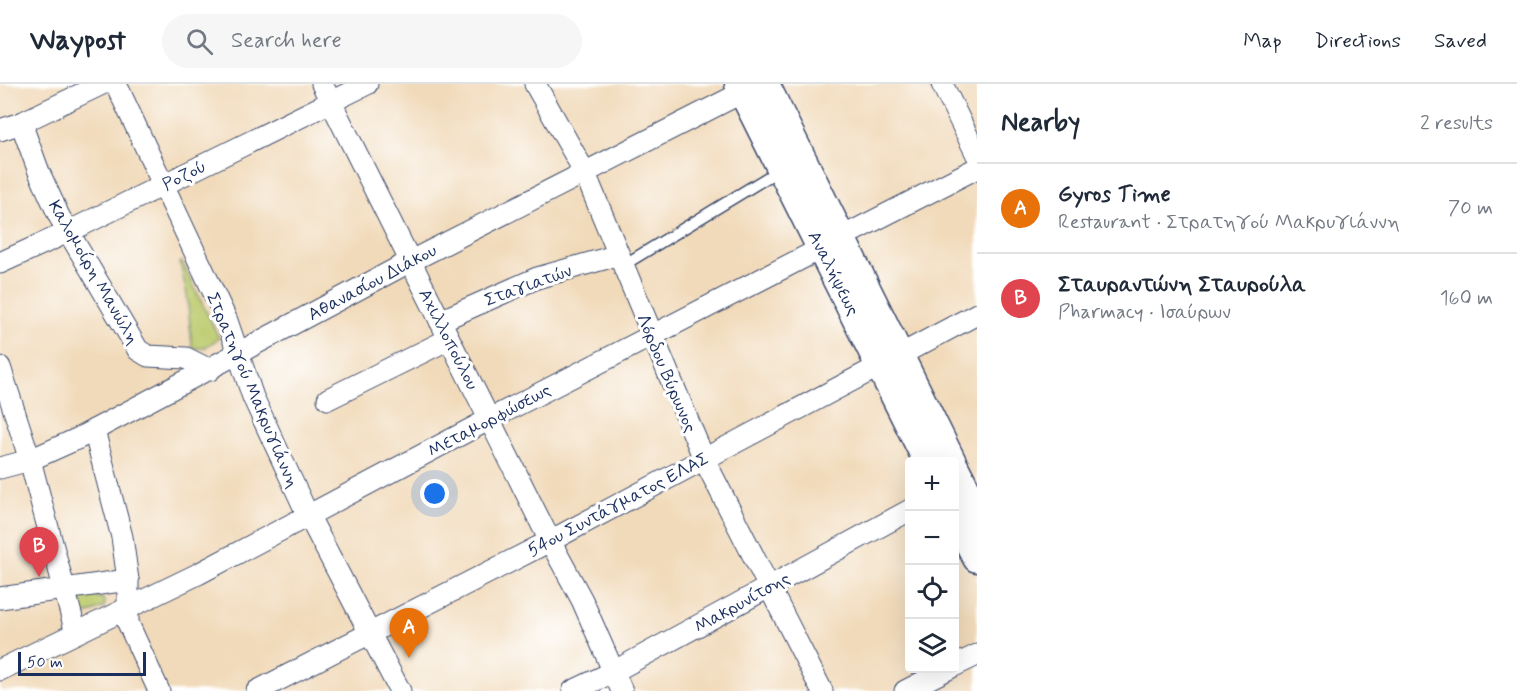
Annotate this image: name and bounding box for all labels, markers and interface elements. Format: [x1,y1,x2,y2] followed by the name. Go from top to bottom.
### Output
[162,14,582,68] search box
[30,23,126,60] text: Waypost
[183,25,216,58] icon: search
[231,27,342,55] text: Search here
[1243,27,1282,55] text: Map
[1315,27,1401,55] text: Directions
[1434,27,1487,55] text: Saved
[1001,106,1080,140] text: Nearby
[1420,110,1493,137] text: 2 results
[158,155,210,197] street label: Ροζού
[1058,181,1171,209] text: Gyros Time
[1014,195,1027,222] text: A
[1448,195,1493,222] text: 70 m
[42,196,144,349] street label: Καλομοίρη Μανώλη
[1058,209,1400,236] text: Restaurant · Στρατηγού Μακρυγιάννη
[802,227,865,320] street label: Αναλήψεως
[304,239,441,327] street label: Αθανασίου Διάκου
[481,259,575,313] street label: Σταγιατών
[1058,271,1306,299] text: Σταυραντώνη Σταυρούλα
[412,285,484,394] street label: Αχιλλοπούλου
[1014,285,1027,312] text: B
[1440,285,1493,312] text: 160 m
[200,289,304,492] street label: Στρατηγού Μακρυγιάννη
[1058,299,1231,326] text: Pharmacy · Ισαύρων
[630,310,702,437] street label: Λόρδου Βύρωνος
[424,378,555,463] street label: Μεταμορφώσεως
[524,447,713,563] street label: 54ου Συντάγματος ΕΛΑΣ
[905,457,959,673] map controls
[905,457,959,511] button: +
[420,479,449,508] your location
[905,511,959,565] button: −
[20,528,58,577] pin: B
[905,565,959,619] button: locate
[690,567,795,639] street label: Μακρυνίτσης
[390,608,428,658] pin: A
[905,619,959,673] button: layers
[18,649,146,676] scale bar
[27,652,63,673] text: 50 m

